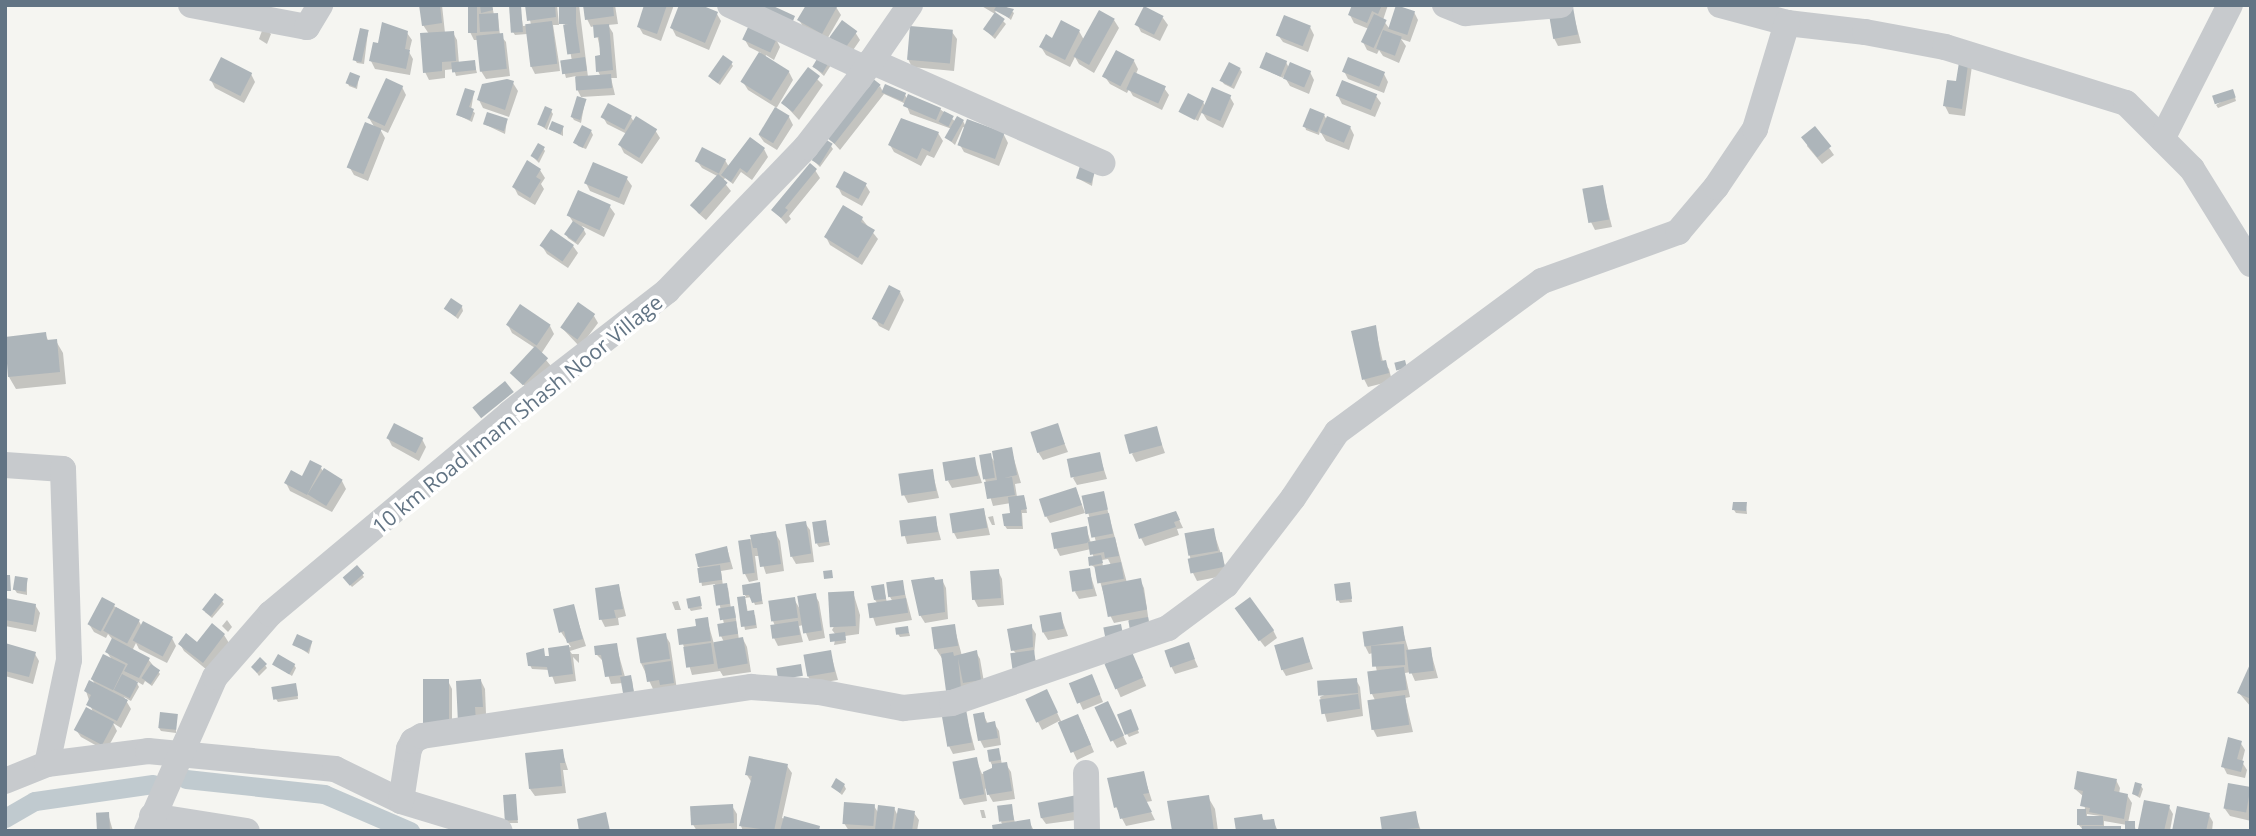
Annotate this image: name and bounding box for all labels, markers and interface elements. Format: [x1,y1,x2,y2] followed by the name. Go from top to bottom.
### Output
[367,289,667,539] street label: 10 km Road Imam Shash Noor Village

